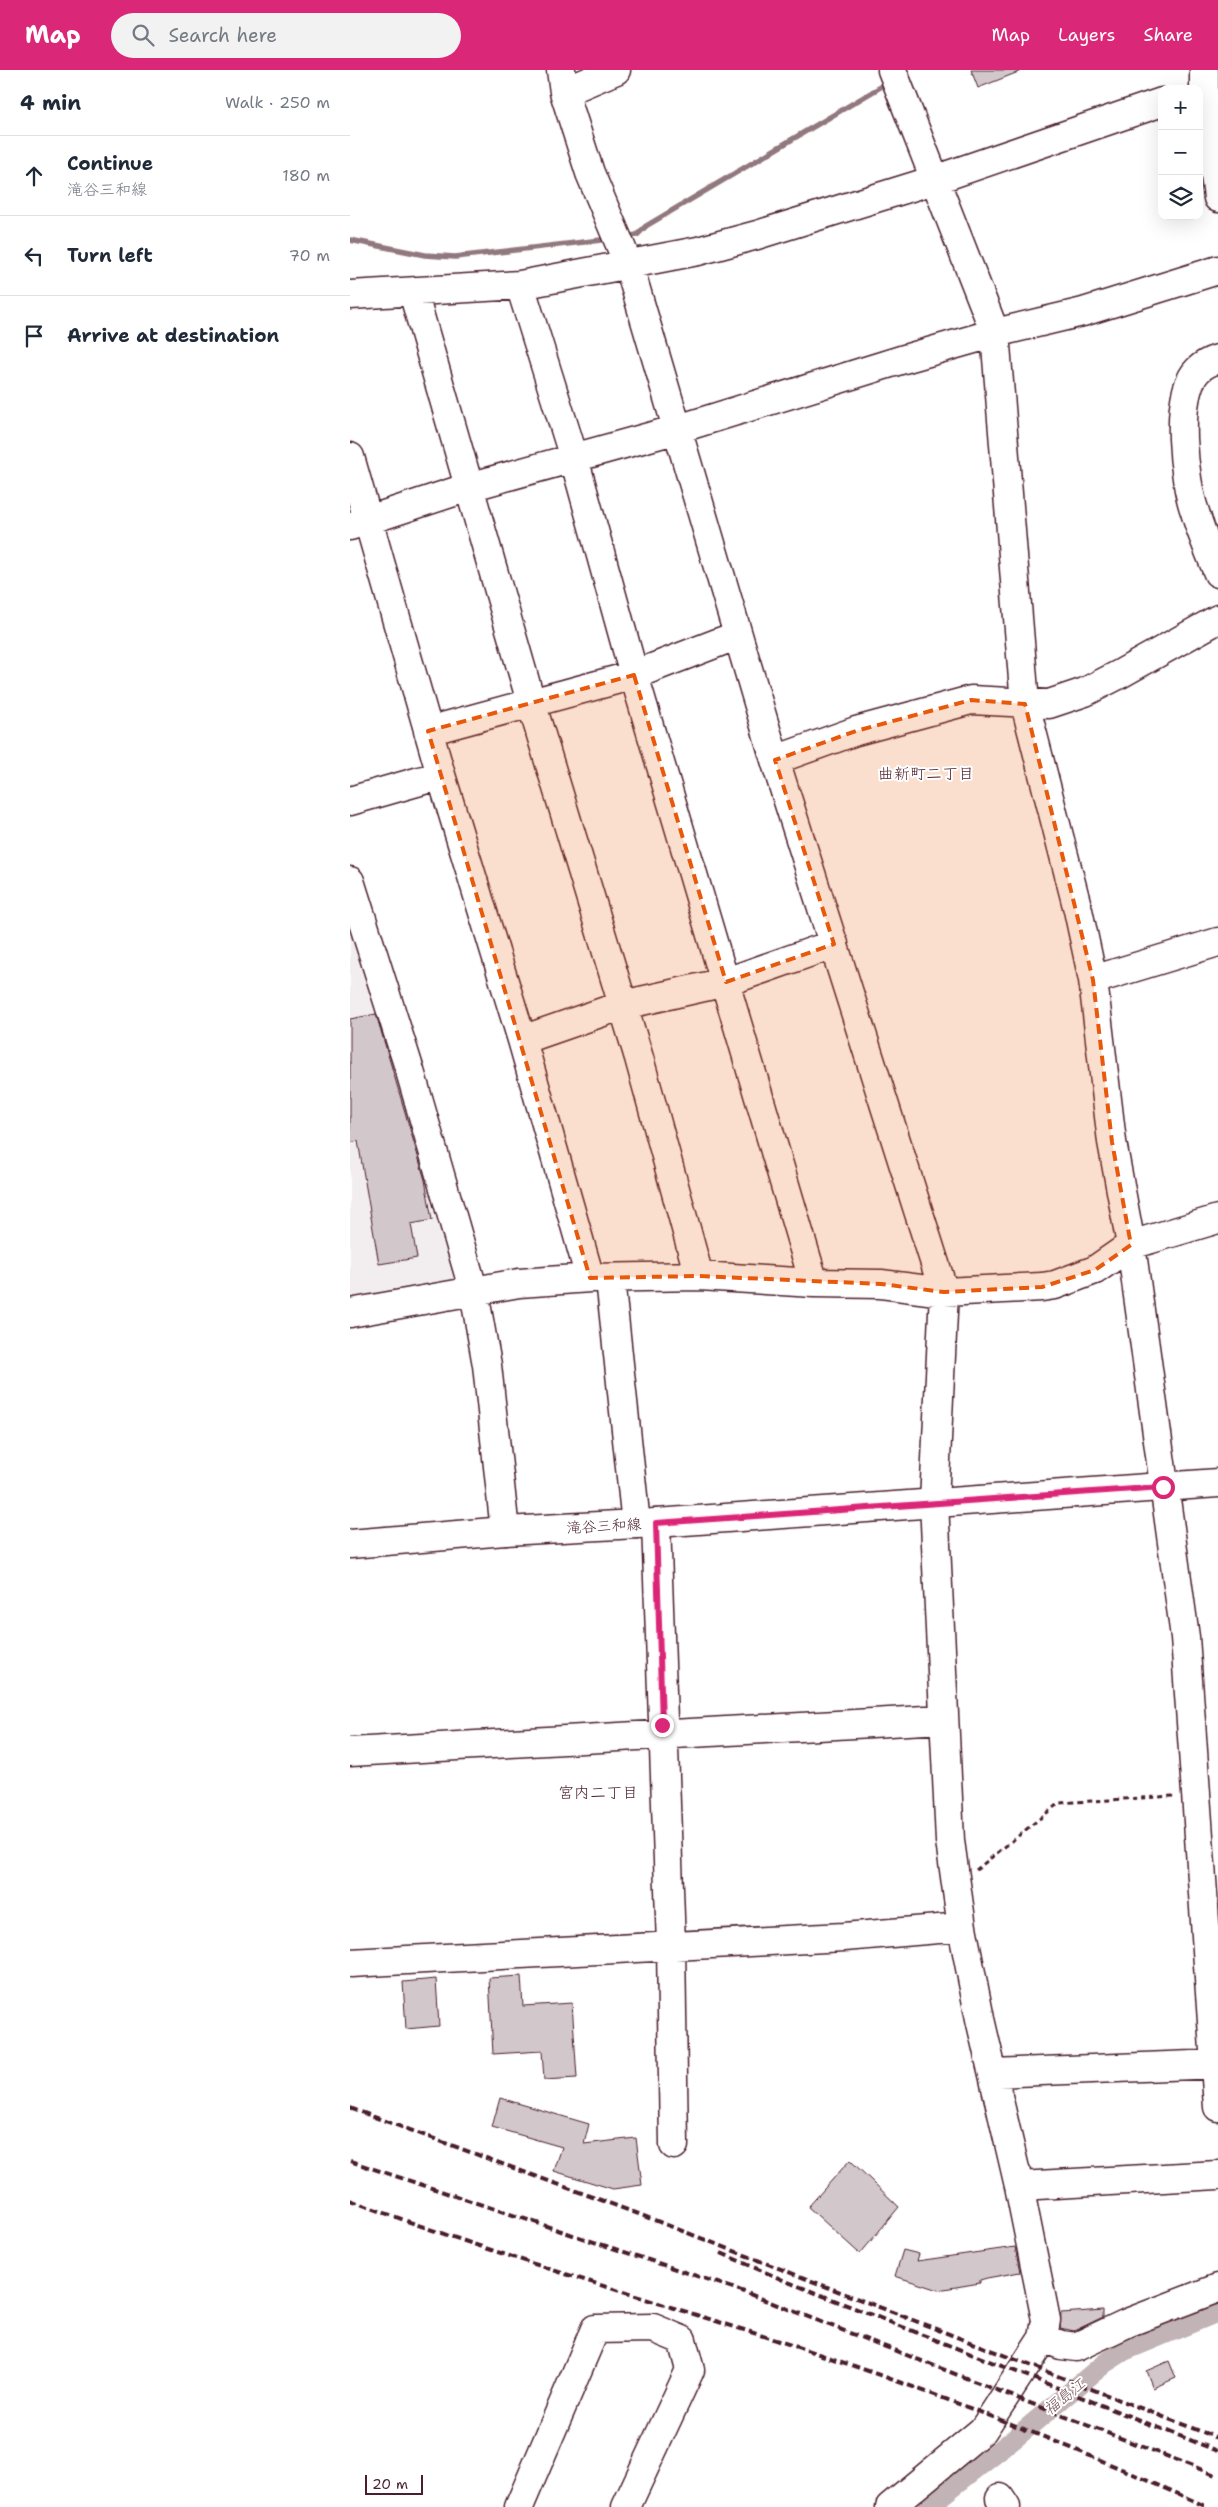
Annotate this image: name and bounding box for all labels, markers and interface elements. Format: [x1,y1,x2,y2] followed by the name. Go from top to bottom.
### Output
[111,13,461,58] search box
[25,19,81,51] text: Map
[129,21,157,49] icon: search
[169,23,277,48] text: Search here
[992,23,1030,47] text: Map
[1058,23,1115,47] text: Layers
[1143,23,1193,47] text: Share
[1158,85,1203,220] map controls
[1158,85,1203,130] button: +
[20,89,81,117] text: 4 min
[225,92,330,113] text: Walk · 250 m
[1158,130,1203,175] button: −
[67,151,153,176] text: Continue
[20,162,48,190] icon: ahead
[282,165,330,186] text: 180 m
[1158,175,1203,220] button: layers
[67,179,147,200] text: 滝谷三和線
[20,242,48,270] icon: left
[67,243,153,268] text: Turn left
[289,245,330,266] text: 70 m
[20,322,48,350] icon: arrive
[67,323,279,348] text: Arrive at destination
[878,763,974,784] district label: 曲新町二丁目
[1152,1476,1175,1499] route start
[566,1514,642,1538] street label: 滝谷三和線
[651,1714,674,1737] route end
[558,1782,638,1803] district label: 宮内二丁目
[1039,2373,1090,2420] water label: 福島江
[365,2472,422,2495] scale bar
[372,2475,408,2493] text: 20 m

